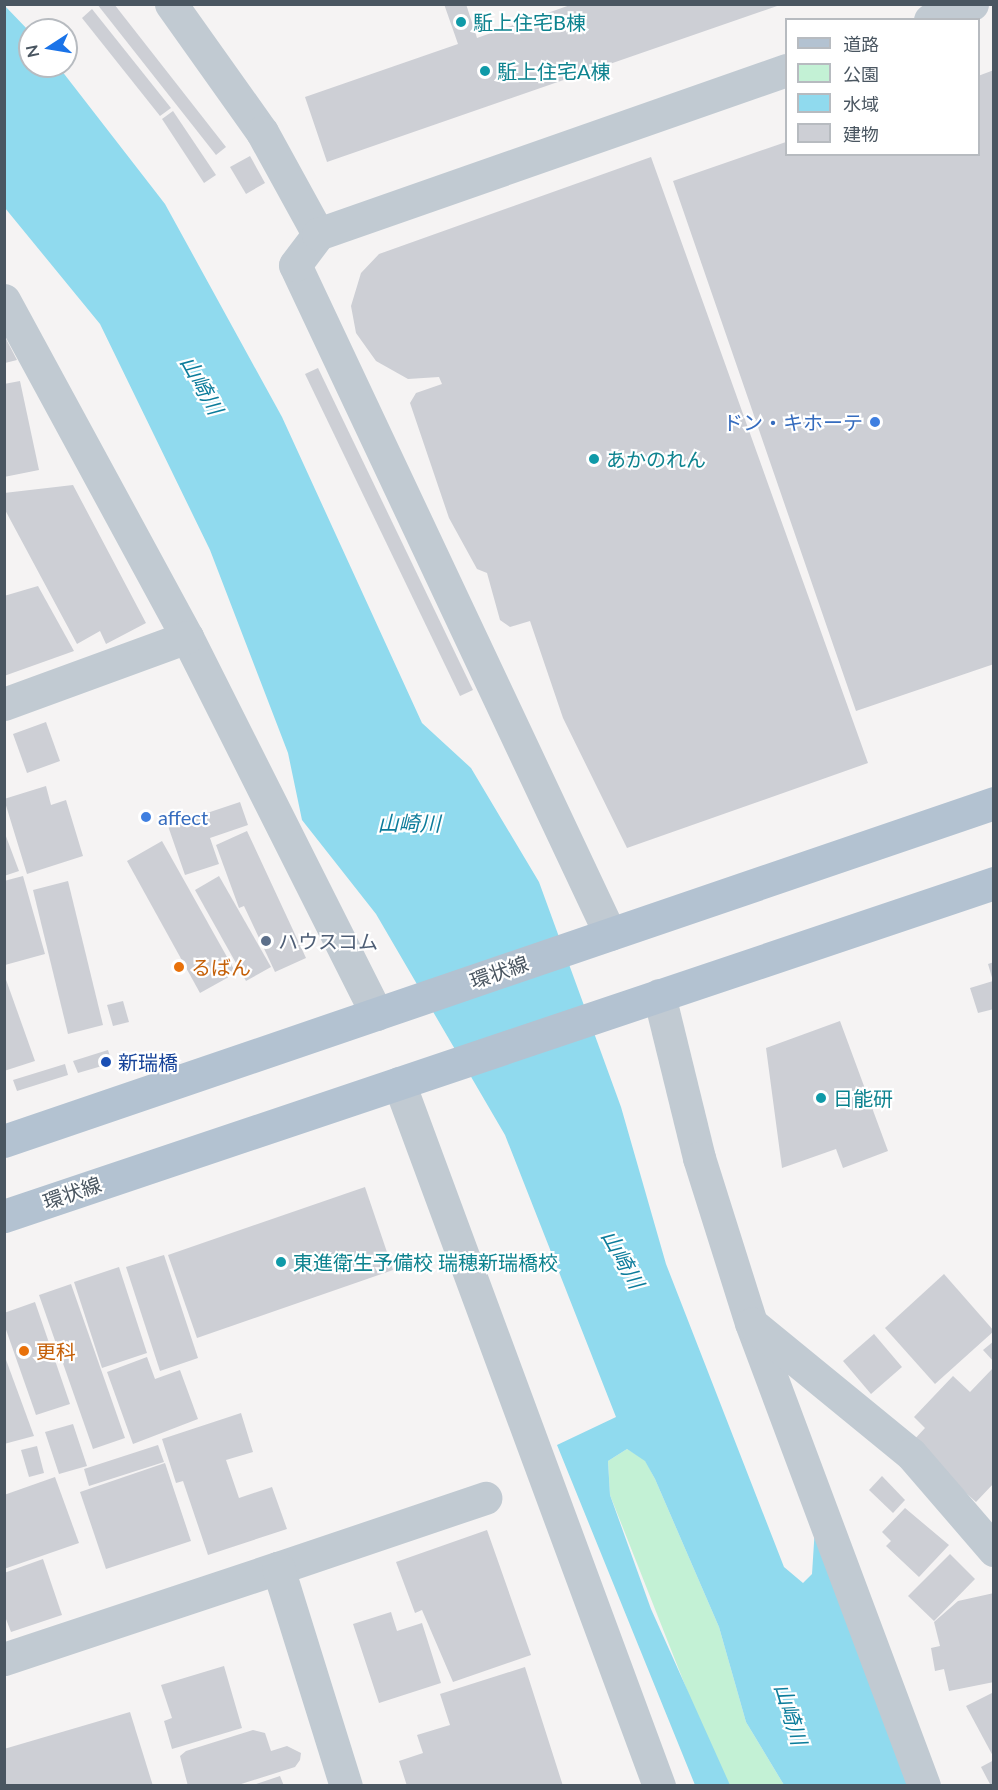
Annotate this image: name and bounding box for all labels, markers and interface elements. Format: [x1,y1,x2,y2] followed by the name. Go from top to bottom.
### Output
[473,10,586,34] place label: 駈上住宅B棟
[454,15,468,29] marker: 駈上住宅B棟
[18,18,78,78] north arrow
[785,18,980,156] legend
[843,33,879,55] text: 道路
[21,43,42,59] text: N
[497,59,611,83] place label: 駈上住宅A棟
[843,63,879,85] text: 公園
[478,64,492,78] marker: 駈上住宅A棟
[843,93,879,115] text: 水域
[843,123,879,145] text: 建物
[176,351,228,419] water label: 山崎川
[723,410,863,434] place label: ドン・キホーテ
[868,415,882,429] marker: ドン・キホーテ
[606,447,706,471] place label: あかのれん
[587,452,601,466] marker: あかのれん
[158,805,208,829] place label: affect
[139,810,153,824] marker: affect
[378,810,440,836] water label: 山崎川
[278,929,378,953] place label: ハウスコム
[259,934,273,948] marker: ハウスコム
[467,951,531,993] street label: 環状線
[191,955,251,979] place label: るばん
[172,960,186,974] marker: るばん
[118,1050,178,1074] place label: 新瑞橋
[99,1055,113,1069] marker: 新瑞橋
[833,1086,893,1110] place label: 日能研
[814,1091,828,1105] marker: 日能研
[40,1172,104,1214] street label: 環状線
[597,1225,649,1293] water label: 山崎川
[293,1250,558,1274] place label: 東進衛生予備校 瑞穂新瑞橋校
[274,1255,288,1269] marker: 東進衛生予備校 瑞穂新瑞橋校
[36,1339,76,1363] place label: 更科
[17,1344,31,1358] marker: 更科
[770,1680,812,1748] water label: 山崎川

